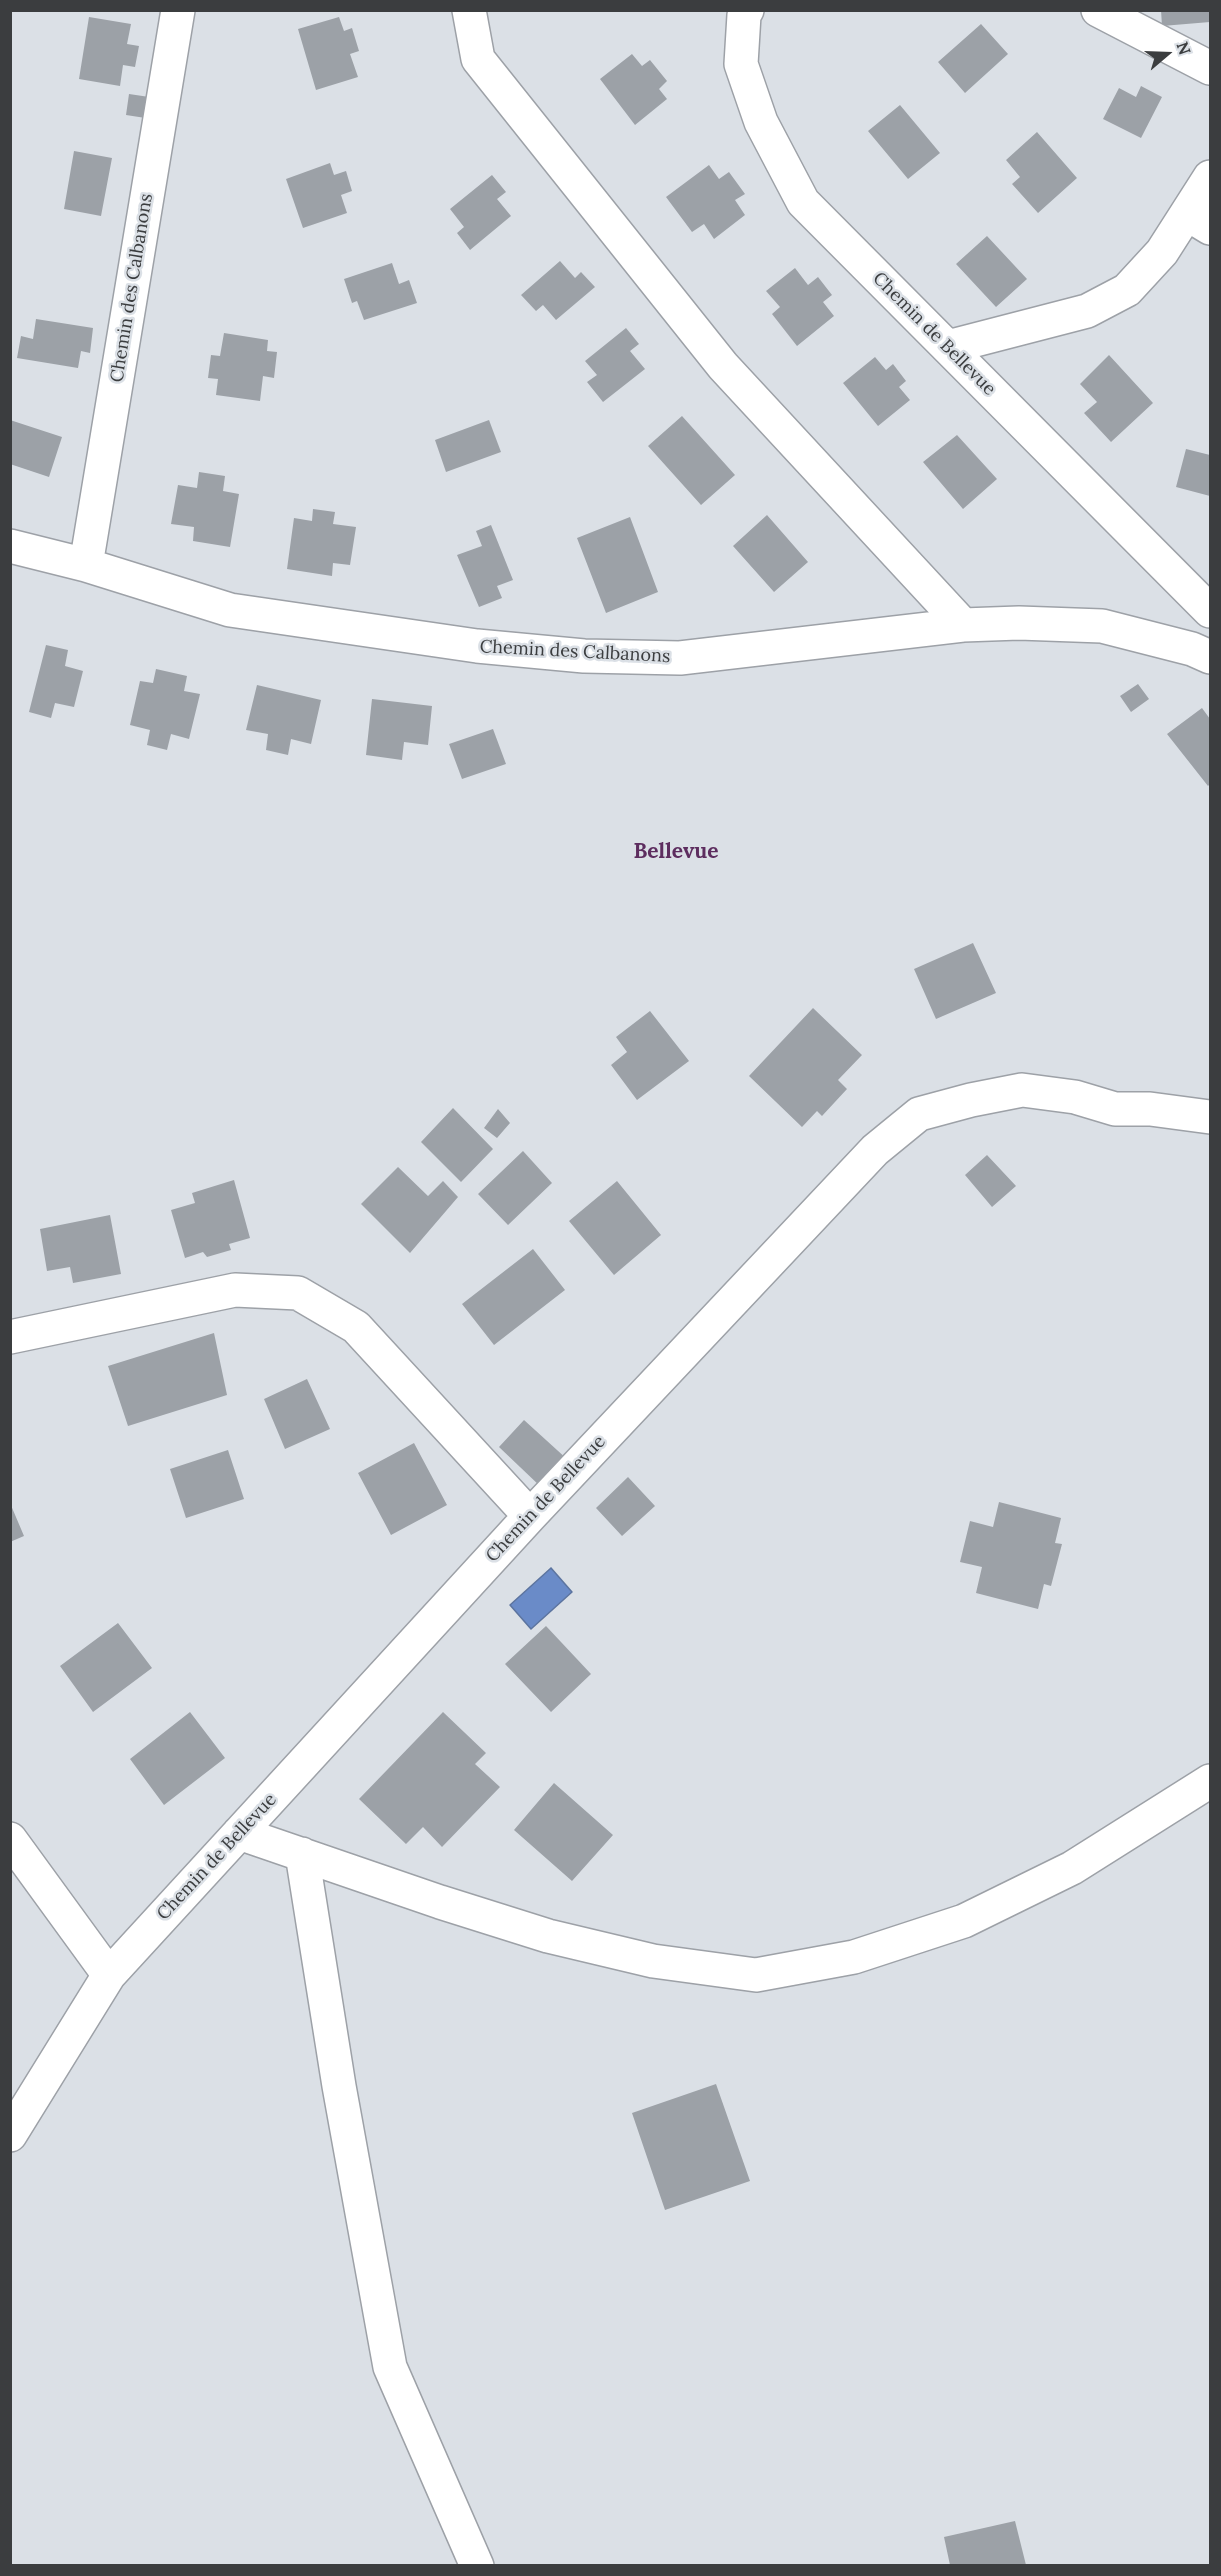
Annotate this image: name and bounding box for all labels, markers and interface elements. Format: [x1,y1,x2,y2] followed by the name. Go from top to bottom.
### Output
[1137,24,1197,84] north arrow
[1173,39,1195,57] text: N
[106,192,158,384] street label: Chemin des Calbanons
[868,268,1000,400] street label: Chemin de Bellevue
[479,636,671,668] street label: Chemin des Calbanons
[633,839,719,865] district label: Bellevue
[482,1431,610,1567] street label: Chemin de Bellevue
[153,1789,281,1925] street label: Chemin de Bellevue

